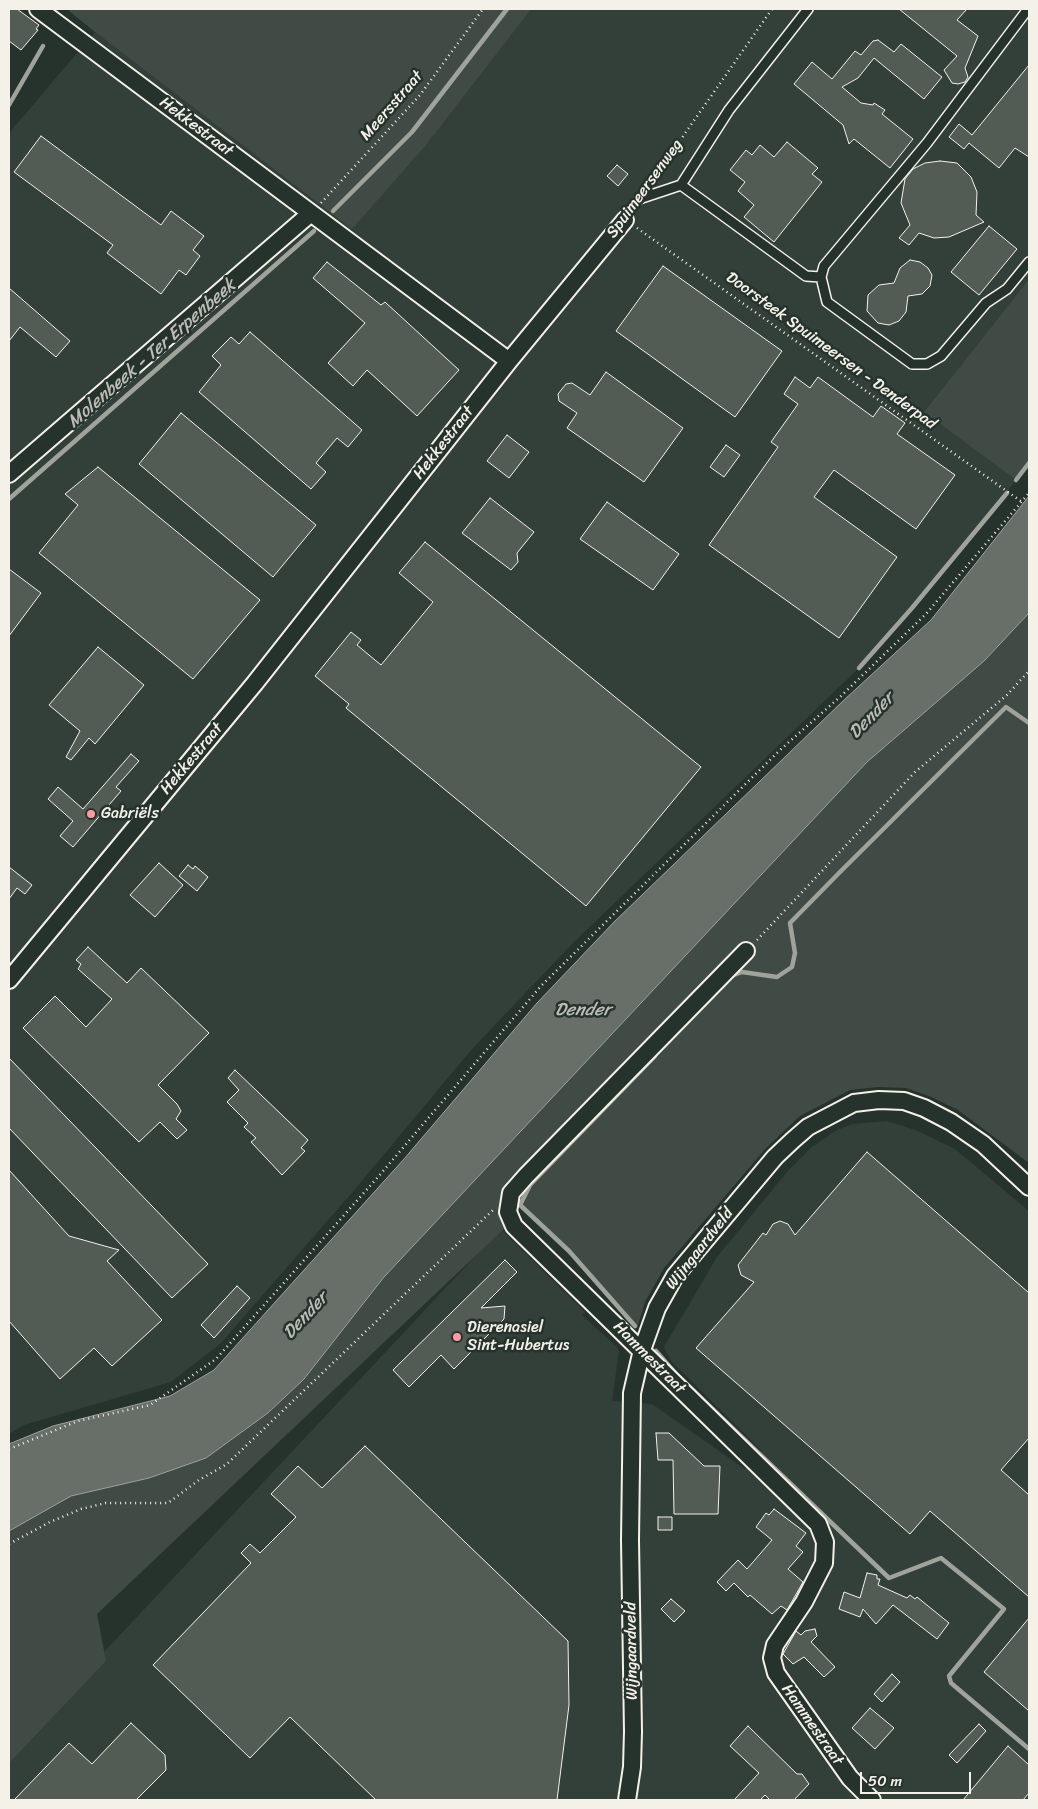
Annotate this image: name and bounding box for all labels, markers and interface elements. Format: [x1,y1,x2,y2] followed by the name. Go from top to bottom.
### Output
[357,67,427,145] street label: Meersstraat
[155,93,237,161] street label: Hekkestraat
[603,136,687,242] street label: Spuimeersenweg
[722,268,940,434] street label: Doorsteek Spuimeersen - Denderpad
[64,275,240,433] water label: Molenbeek - Ter Erpenbeek
[410,403,478,483] street label: Hekkestraat
[845,688,899,744] water label: Dender
[157,719,227,799] street label: Hekkestraat
[101,804,159,824] place label: Gabriëls
[85,808,97,820] marker: Gabriëls
[555,999,611,1021] water label: Dender
[662,1204,738,1294] street label: Wijngaardveld
[279,1288,333,1344] water label: Dender
[467,1318,569,1356] place label: Dierenasiel Sint-Hubertus
[609,1318,689,1398] street label: Hammestraat
[451,1331,463,1343] marker: Dierenasiel Sint-Hubertus
[622,1602,642,1700] street label: Wijngaardveld
[777,1681,847,1769] street label: Hammestraat
[863,1762,974,1794] scale bar
[868,1768,902,1794] text: 50 m

